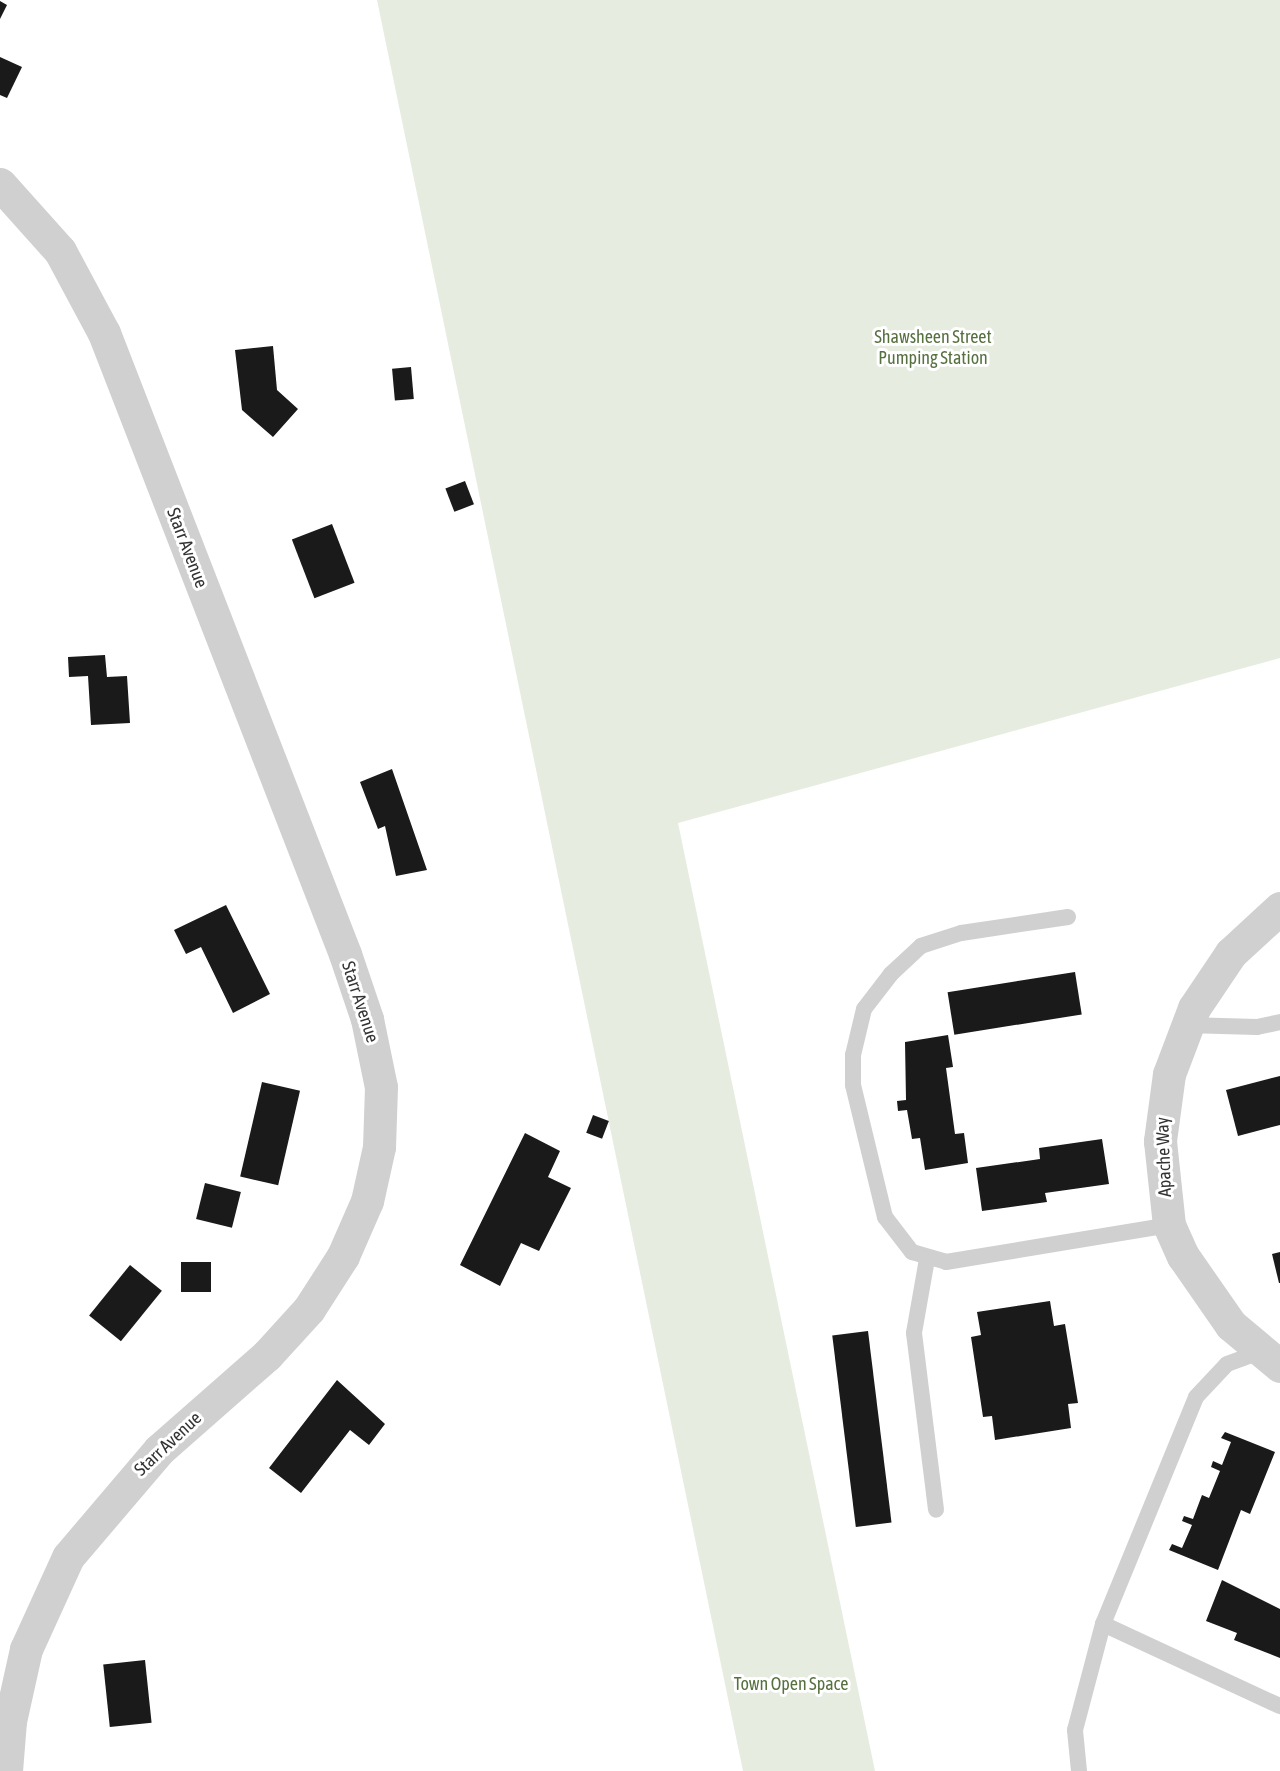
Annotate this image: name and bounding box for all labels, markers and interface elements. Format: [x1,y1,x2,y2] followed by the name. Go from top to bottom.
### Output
[874,327,992,370] park label: Shawsheen Street Pumping Station
[162,505,212,591] street label: Starr Avenue
[337,959,383,1045] street label: Starr Avenue
[1152,1117,1176,1197] street label: Apache Way
[130,1407,206,1481] street label: Starr Avenue
[734,1673,848,1695] park label: Town Open Space

